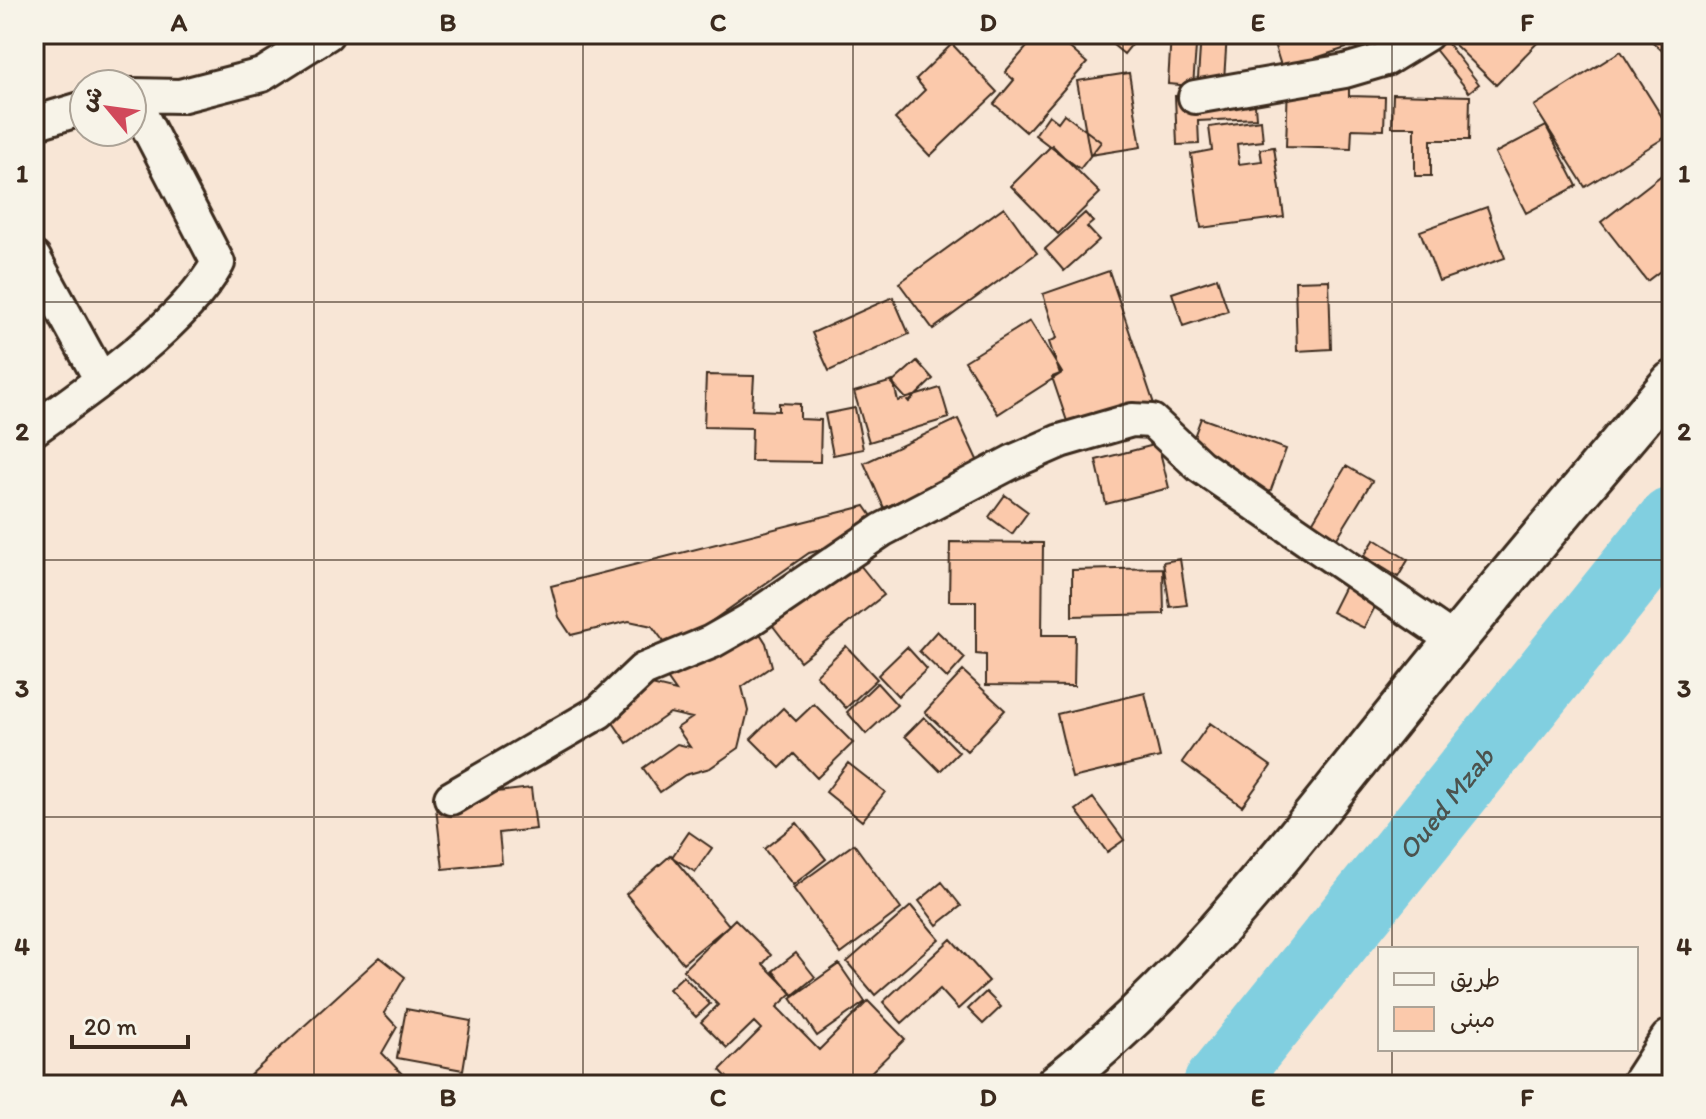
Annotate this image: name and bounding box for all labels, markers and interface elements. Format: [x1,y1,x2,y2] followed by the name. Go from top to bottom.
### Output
[170,6,188,38] text: A
[440,6,457,38] text: B
[710,6,727,38] text: C
[979,6,997,38] text: D
[1251,6,1265,38] text: E
[1520,6,1534,38] text: F
[68,68,148,148] north arrow
[73,81,109,116] text: ش
[16,157,28,189] text: 1
[1678,157,1690,189] text: 1
[15,415,29,447] text: 2
[1677,415,1691,447] text: 2
[15,672,29,704] text: 3
[1677,672,1691,704] text: 3
[1390,739,1502,866] water label: Oued Mzab
[14,930,30,962] text: 4
[1676,930,1692,962] text: 4
[1378,947,1638,1051] legend
[1450,964,1500,993] text: طريق
[72,999,188,1049] scale bar
[1450,1004,1495,1034] text: مبنى
[84,1012,137,1041] text: 20 m
[170,1081,188,1113] text: A
[440,1081,457,1113] text: B
[710,1081,727,1113] text: C
[979,1081,997,1113] text: D
[1251,1081,1265,1113] text: E
[1520,1081,1534,1113] text: F

